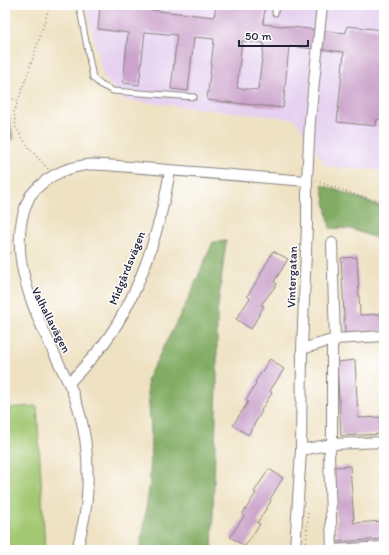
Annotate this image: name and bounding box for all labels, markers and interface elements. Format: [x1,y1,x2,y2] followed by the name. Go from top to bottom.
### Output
[239,22,308,48] scale bar
[245,29,271,43] text: 50 m
[106,229,148,307] street label: Midgårdsvägen
[284,246,300,308] street label: Vintergatan
[28,285,74,355] street label: Valhallavägen

